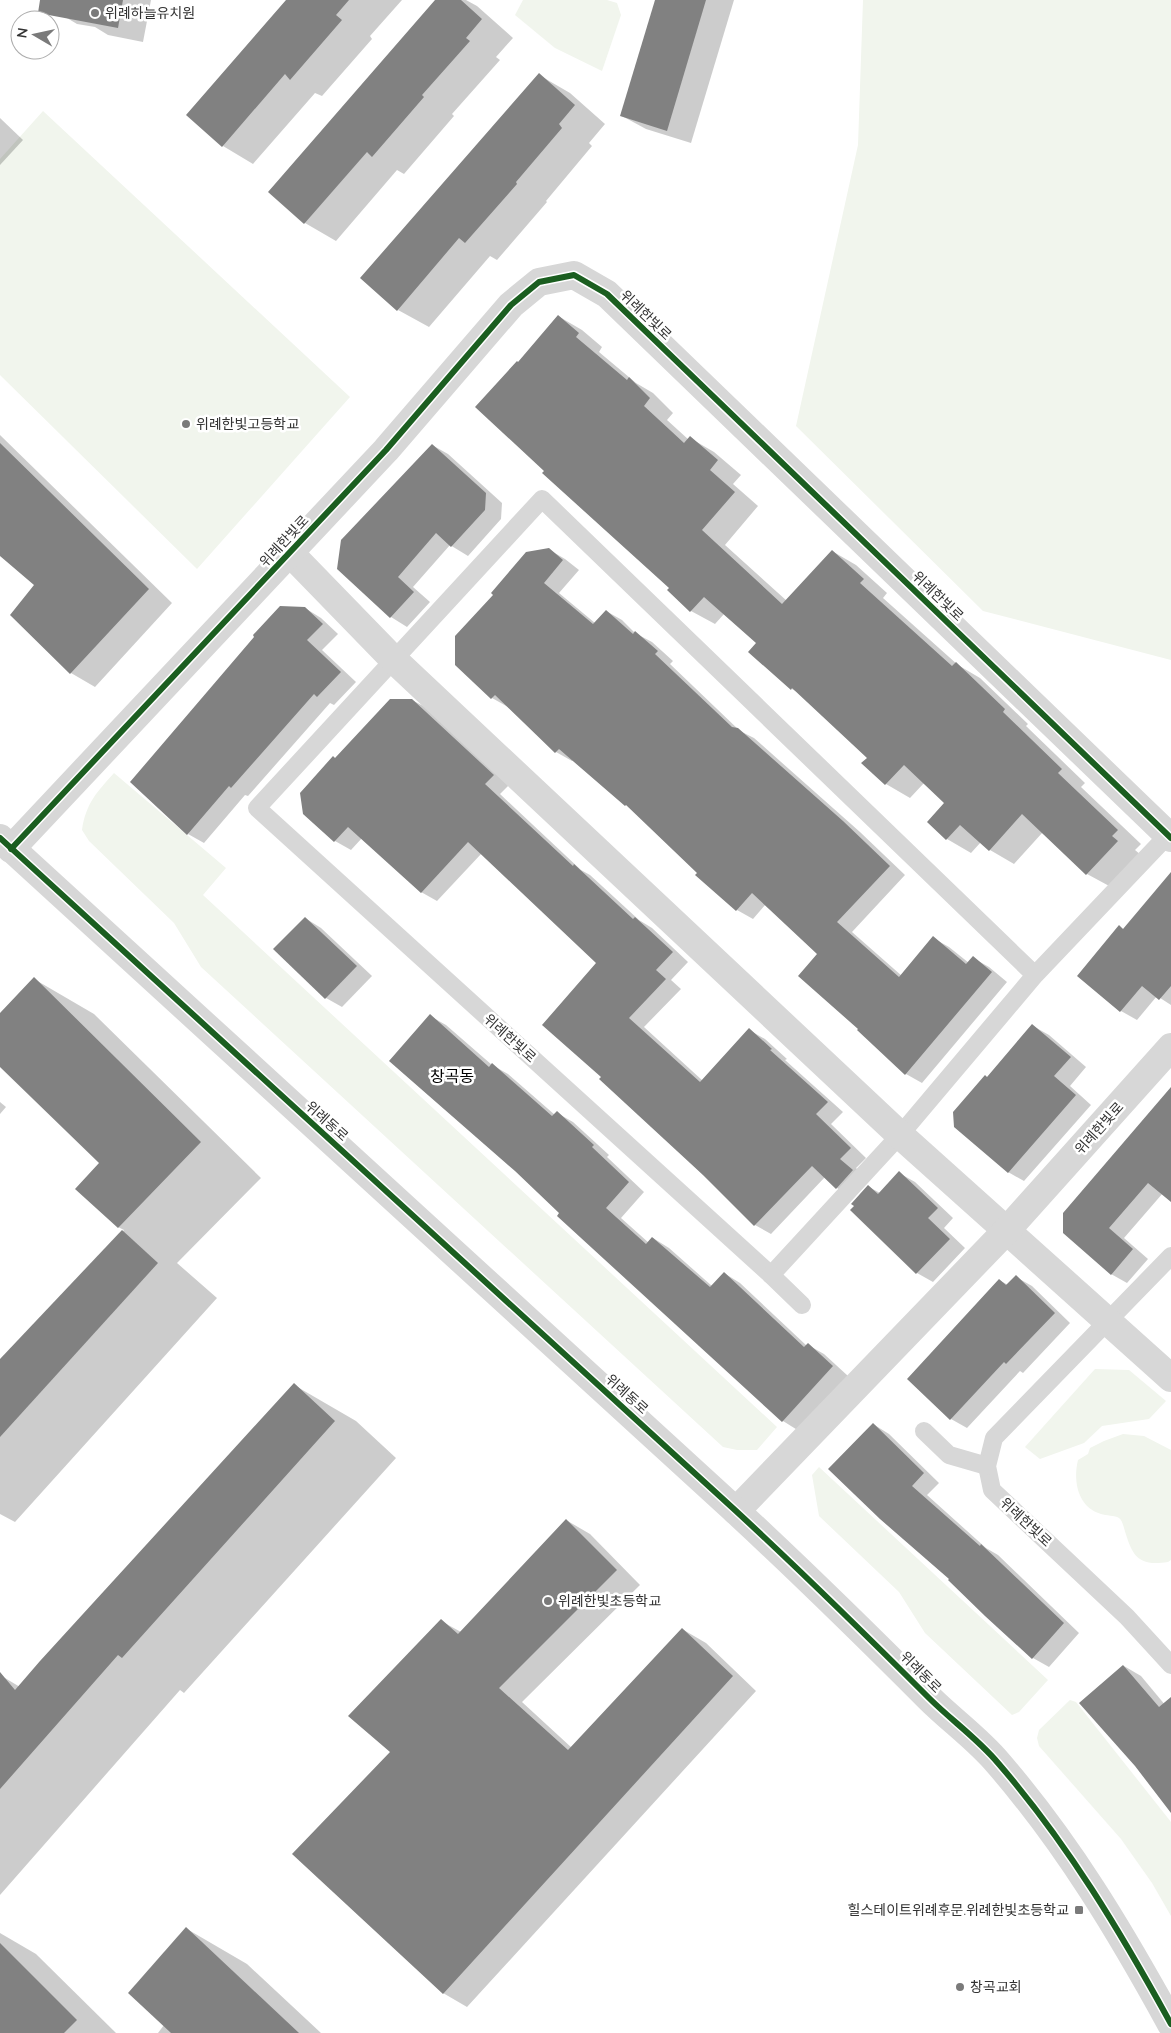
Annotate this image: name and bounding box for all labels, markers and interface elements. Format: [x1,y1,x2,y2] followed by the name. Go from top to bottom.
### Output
[105,4,195,22] place label: 위례하늘유치원
[89,7,101,19] marker: 위례하늘유치원
[10,10,60,60] north arrow
[12,26,32,39] text: N
[617,286,675,344] street label: 위례한빛로
[196,415,299,433] place label: 위례한빛고등학교
[180,418,192,430] marker: 위례한빛고등학교
[255,511,313,571] street label: 위례한빛로
[909,567,967,625] street label: 위례한빛로
[480,1010,540,1066] street label: 위례한빛로
[430,1066,474,1086] district label: 창곡동
[302,1097,352,1145] street label: 위례동로
[1071,1098,1127,1158] street label: 위례한빛로
[602,1370,652,1418] street label: 위례동로
[996,1493,1056,1551] street label: 위례한빛로
[558,1592,661,1610] place label: 위례한빛초등학교
[542,1595,554,1607] marker: 위례한빛초등학교
[896,1647,946,1697] street label: 위례동로
[848,1901,1069,1919] place label: 힐스테이트위례후문.위례한빛초등학교
[1073,1904,1085,1916] marker: 힐스테이트위례후문.위례한빛초등학교
[970,1978,1022,1996] place label: 창곡교회
[954,1981,966,1993] marker: 창곡교회

